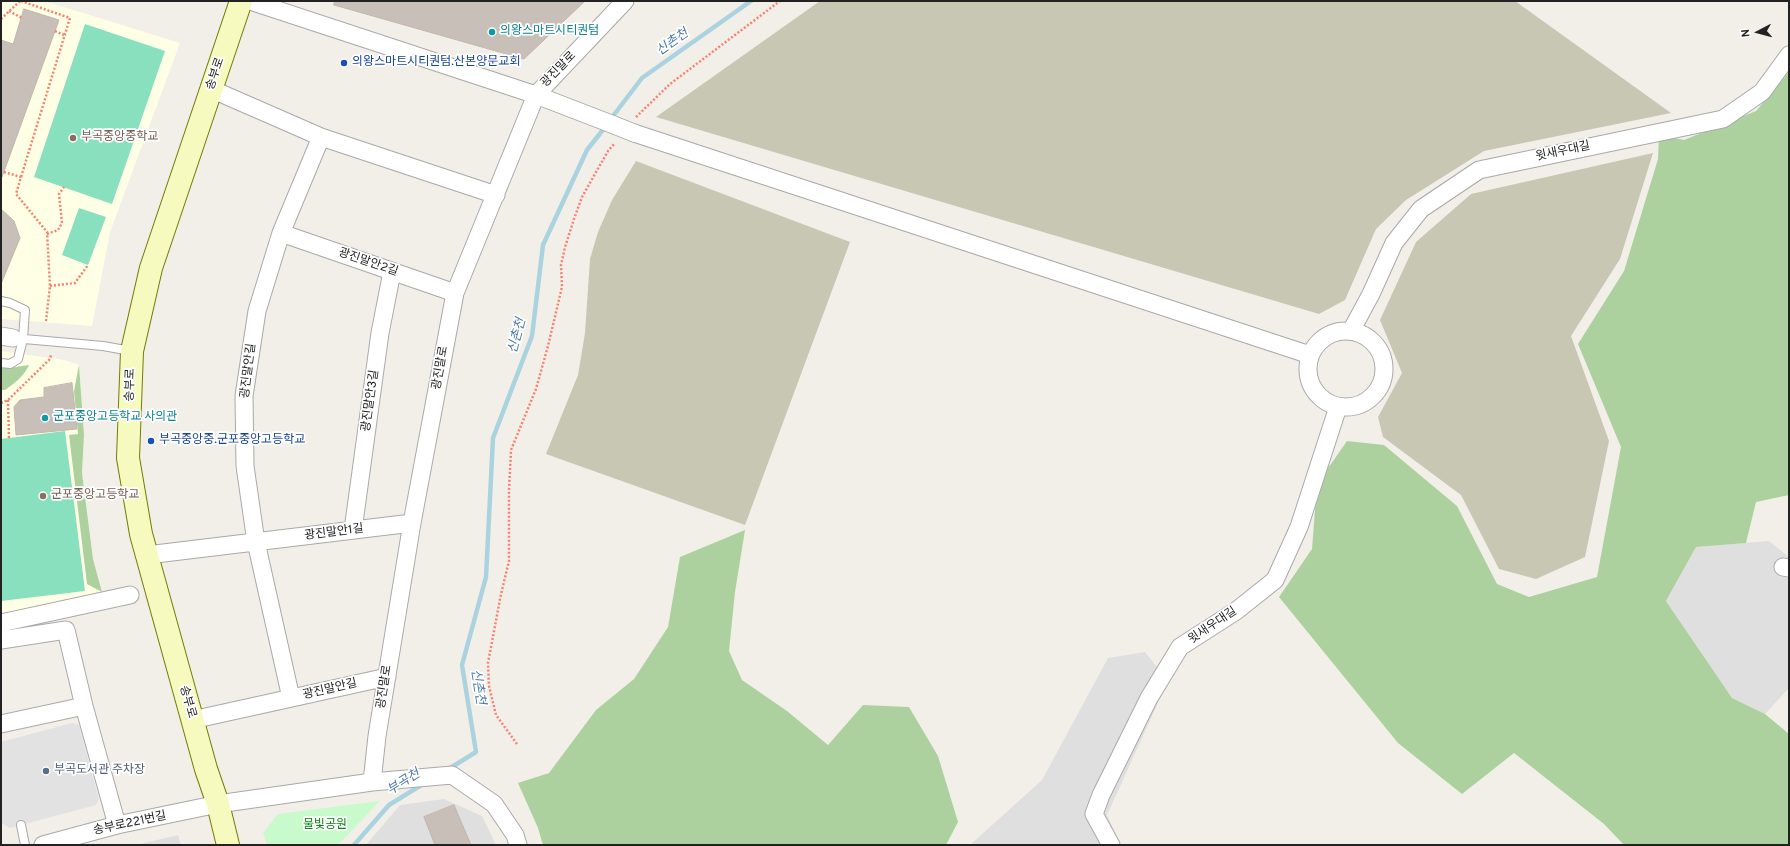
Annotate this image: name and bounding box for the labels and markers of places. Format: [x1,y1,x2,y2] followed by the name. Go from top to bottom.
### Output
[500,25,599,39] place label: 의왕스마트시티퀀텀
[487,27,497,37] marker: 의왕스마트시티퀀텀
[352,56,520,70] place label: 의왕스마트시티퀀텀.산본양문교회
[339,58,349,68] marker: 의왕스마트시티퀀텀.산본양문교회
[81,131,158,145] place label: 부곡중앙중학교
[68,133,78,143] marker: 부곡중앙중학교
[53,411,177,425] place label: 군포중앙고등학교 사의관
[40,413,50,423] marker: 군포중앙고등학교 사의관
[159,434,305,448] place label: 부곡중앙중.군포중앙고등학교
[146,436,156,446] marker: 부곡중앙중.군포중앙고등학교
[51,489,139,503] place label: 군포중앙고등학교
[38,491,48,501] marker: 군포중앙고등학교
[54,764,145,778] place label: 부곡도서관 주차장
[41,766,51,776] marker: 부곡도서관 주차장

